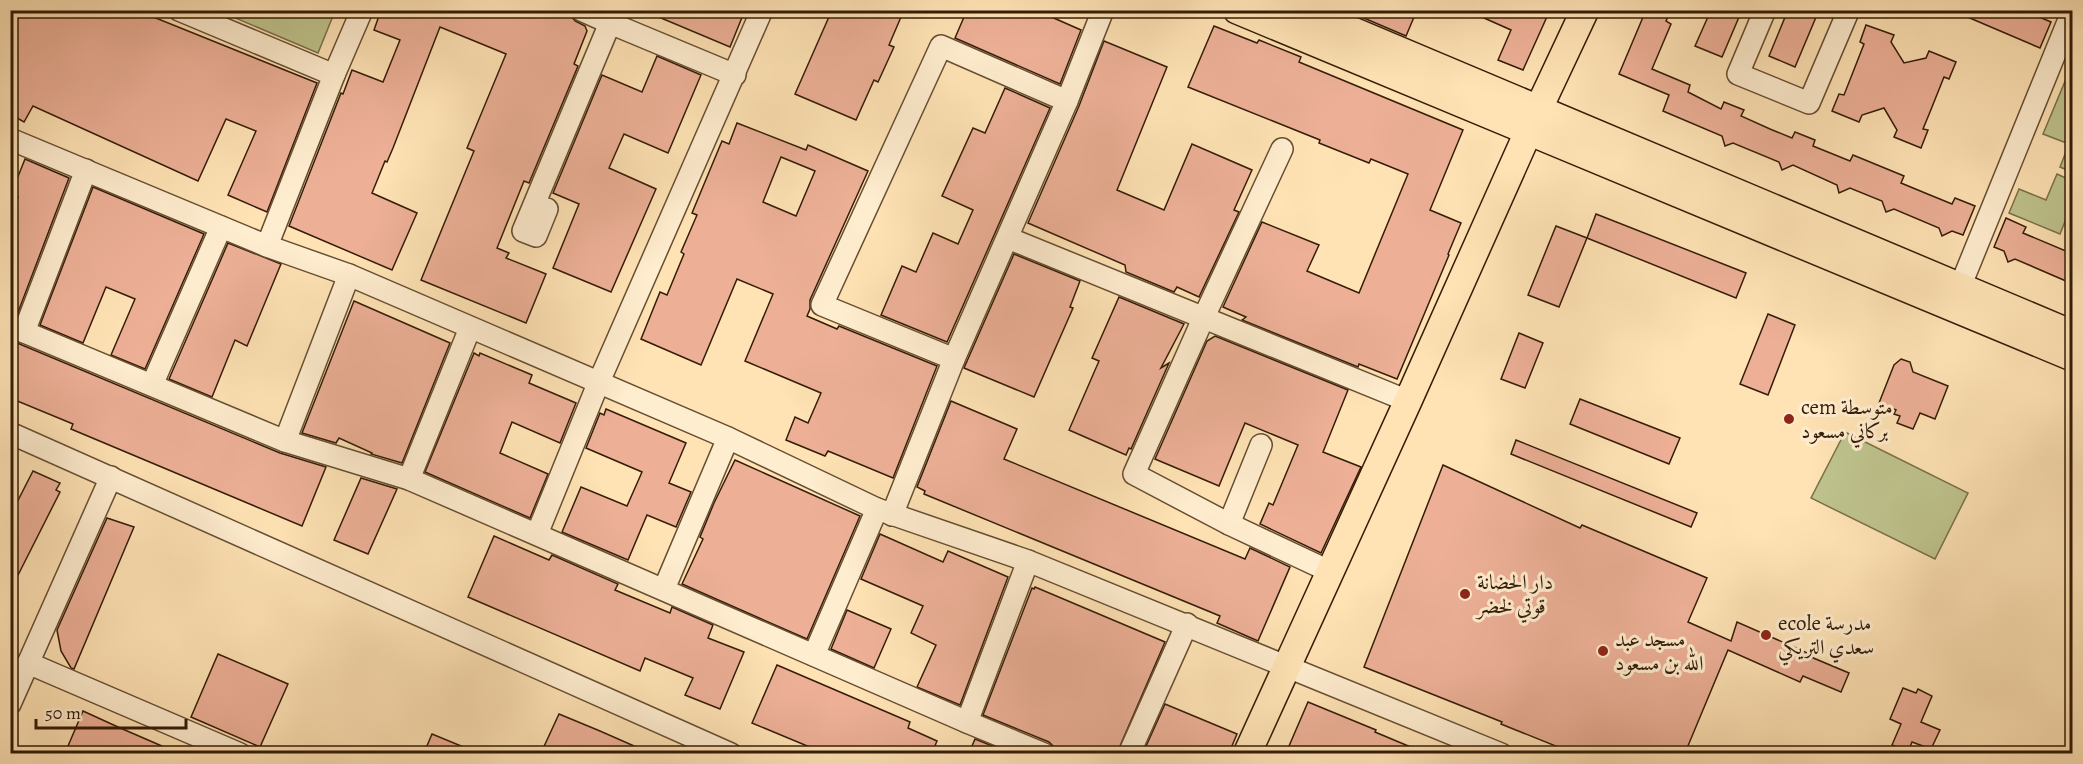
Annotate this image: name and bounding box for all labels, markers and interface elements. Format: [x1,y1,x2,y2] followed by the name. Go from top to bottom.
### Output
[1801,393,1893,448] place label: cem متوسطة بركاني مسعود
[1782,412,1796,426] marker: cem متوسطة بركاني مسعود
[1475,568,1553,623] place label: دار الحضانة قوتي لخضر
[1458,587,1472,601] marker: دار الحضانة قوتي لخضر
[1778,609,1874,666] place label: ecole مدرسة سعدي التريكي
[1615,625,1704,677] place label: مسجد عبد الله بن مسعود
[1759,628,1773,642] marker: ecole مدرسة سعدي التريكي
[1596,644,1610,658] marker: مسجد عبد الله بن مسعود
[36,692,186,730] scale bar
[45,701,81,725] text: 50 m

